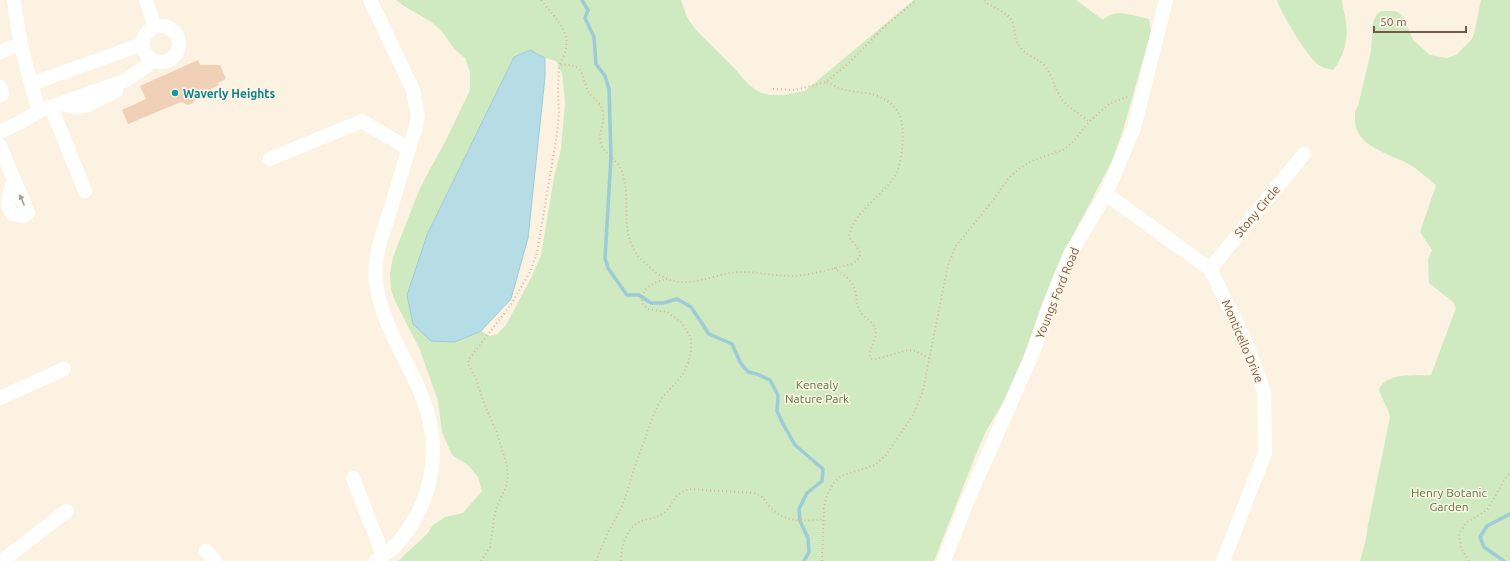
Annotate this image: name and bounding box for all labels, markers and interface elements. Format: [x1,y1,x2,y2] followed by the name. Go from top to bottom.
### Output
[1374,8,1466,34] scale bar
[1380,15,1407,28] text: 50 m
[183,87,275,100] place label: Waverly Heights
[170,88,180,98] marker: Waverly Heights
[1232,183,1282,239] street label: Stony Circle
[19,193,25,205] one-way arrow
[1033,245,1081,341] street label: Youngs Ford Road
[1220,298,1266,384] street label: Monticello Drive
[785,378,849,405] park label: Kenealy Nature Park
[1411,486,1487,513] park label: Henry Botanic Garden

